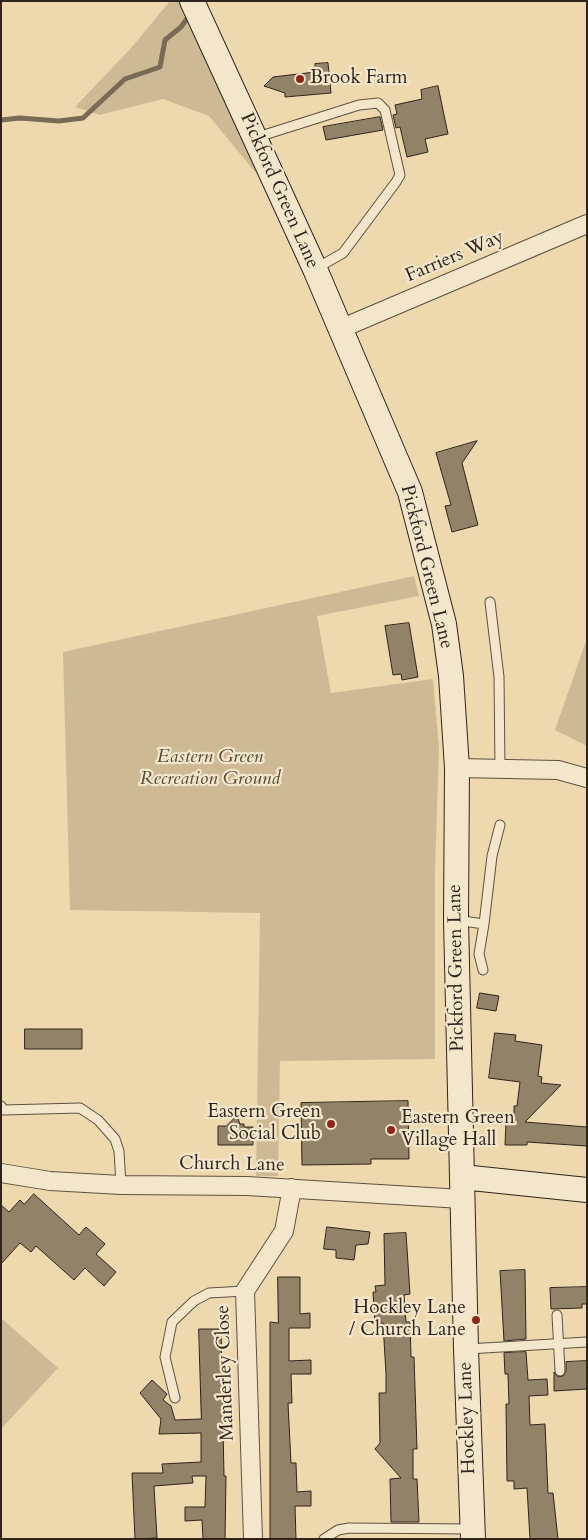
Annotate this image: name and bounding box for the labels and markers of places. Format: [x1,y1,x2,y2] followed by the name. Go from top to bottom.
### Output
[310,68,408,90] place label: Brook Farm
[294,73,306,85] marker: Brook Farm
[207,1102,321,1146] place label: Eastern Green Social Club
[401,1108,515,1152] place label: Eastern Green Village Hall
[325,1118,337,1130] marker: Eastern Green Social Club
[385,1124,397,1136] marker: Eastern Green Village Hall
[349,1298,466,1342] place label: Hockley Lane / Church Lane
[470,1314,482,1326] marker: Hockley Lane / Church Lane

